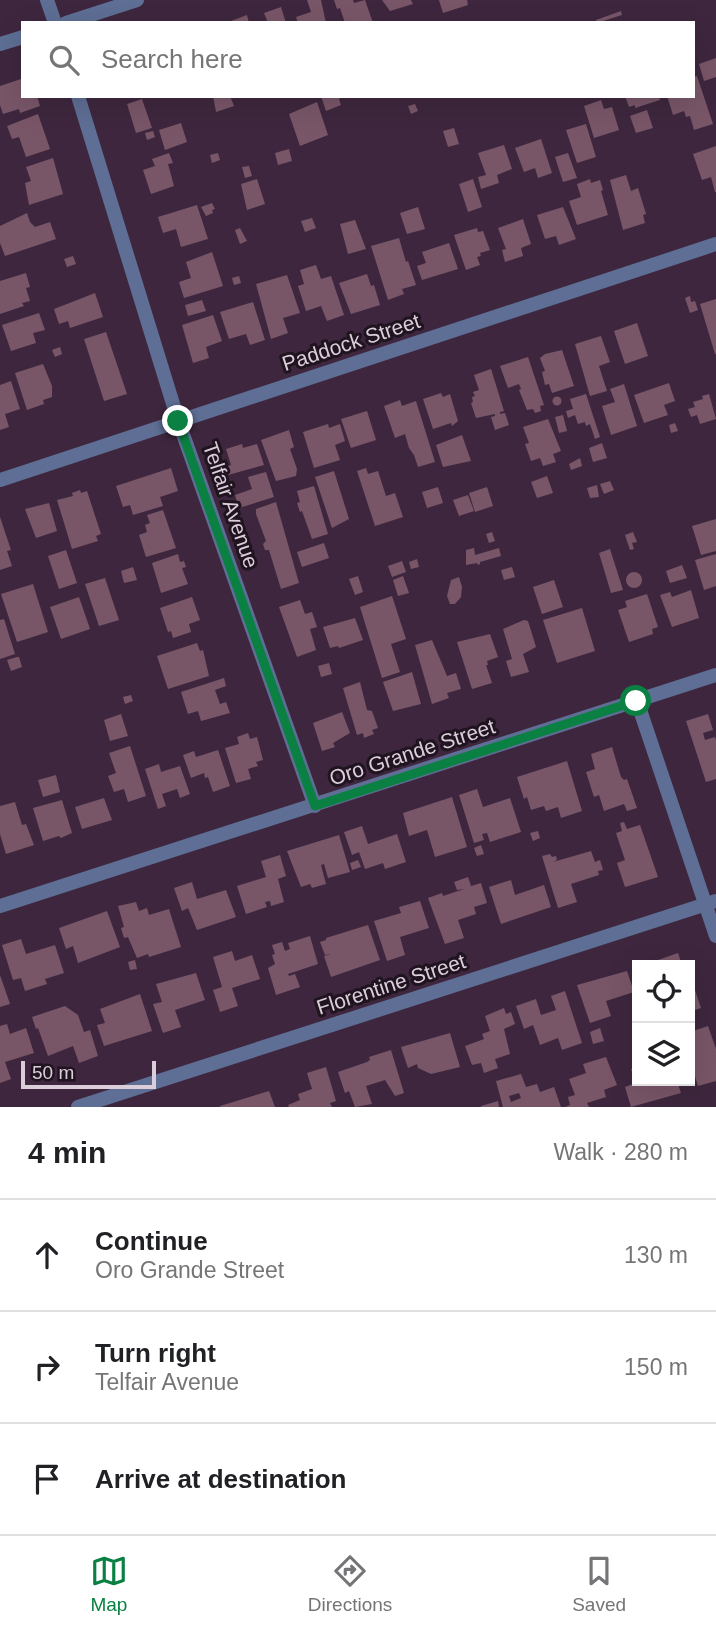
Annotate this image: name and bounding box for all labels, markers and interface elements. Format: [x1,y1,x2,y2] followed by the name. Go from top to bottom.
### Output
[21,21,695,98] search box
[45,41,83,79] icon: search
[101,44,243,74] text: Search here
[279,309,423,375] street label: Paddock Street
[162,405,193,436] route end
[199,439,263,571] street label: Telfair Avenue
[620,685,651,716] route start
[326,714,498,790] street label: Oro Grande Street
[314,949,469,1019] street label: Florentine Street
[632,960,695,1086] map controls
[632,960,695,1023] button: locate
[632,1023,695,1086] button: layers
[21,1058,156,1090] scale bar
[32,1062,74,1083] text: 50 m
[28,1136,106,1169] text: 4 min
[553,1139,688,1165] text: Walk · 280 m
[95,1226,208,1256] text: Continue
[28,1236,66,1274] icon: ahead
[624,1242,688,1268] text: 130 m
[95,1257,284,1283] text: Oro Grande Street
[95,1338,216,1368] text: Turn right
[28,1348,66,1386] icon: right
[624,1354,688,1380] text: 150 m
[95,1369,239,1395] text: Telfair Avenue
[28,1460,66,1498] icon: arrive
[95,1464,346,1494] text: Arrive at destination
[90,1552,128,1616] tab: Map
[308,1552,392,1616] tab: Directions
[572,1552,626,1616] tab: Saved

